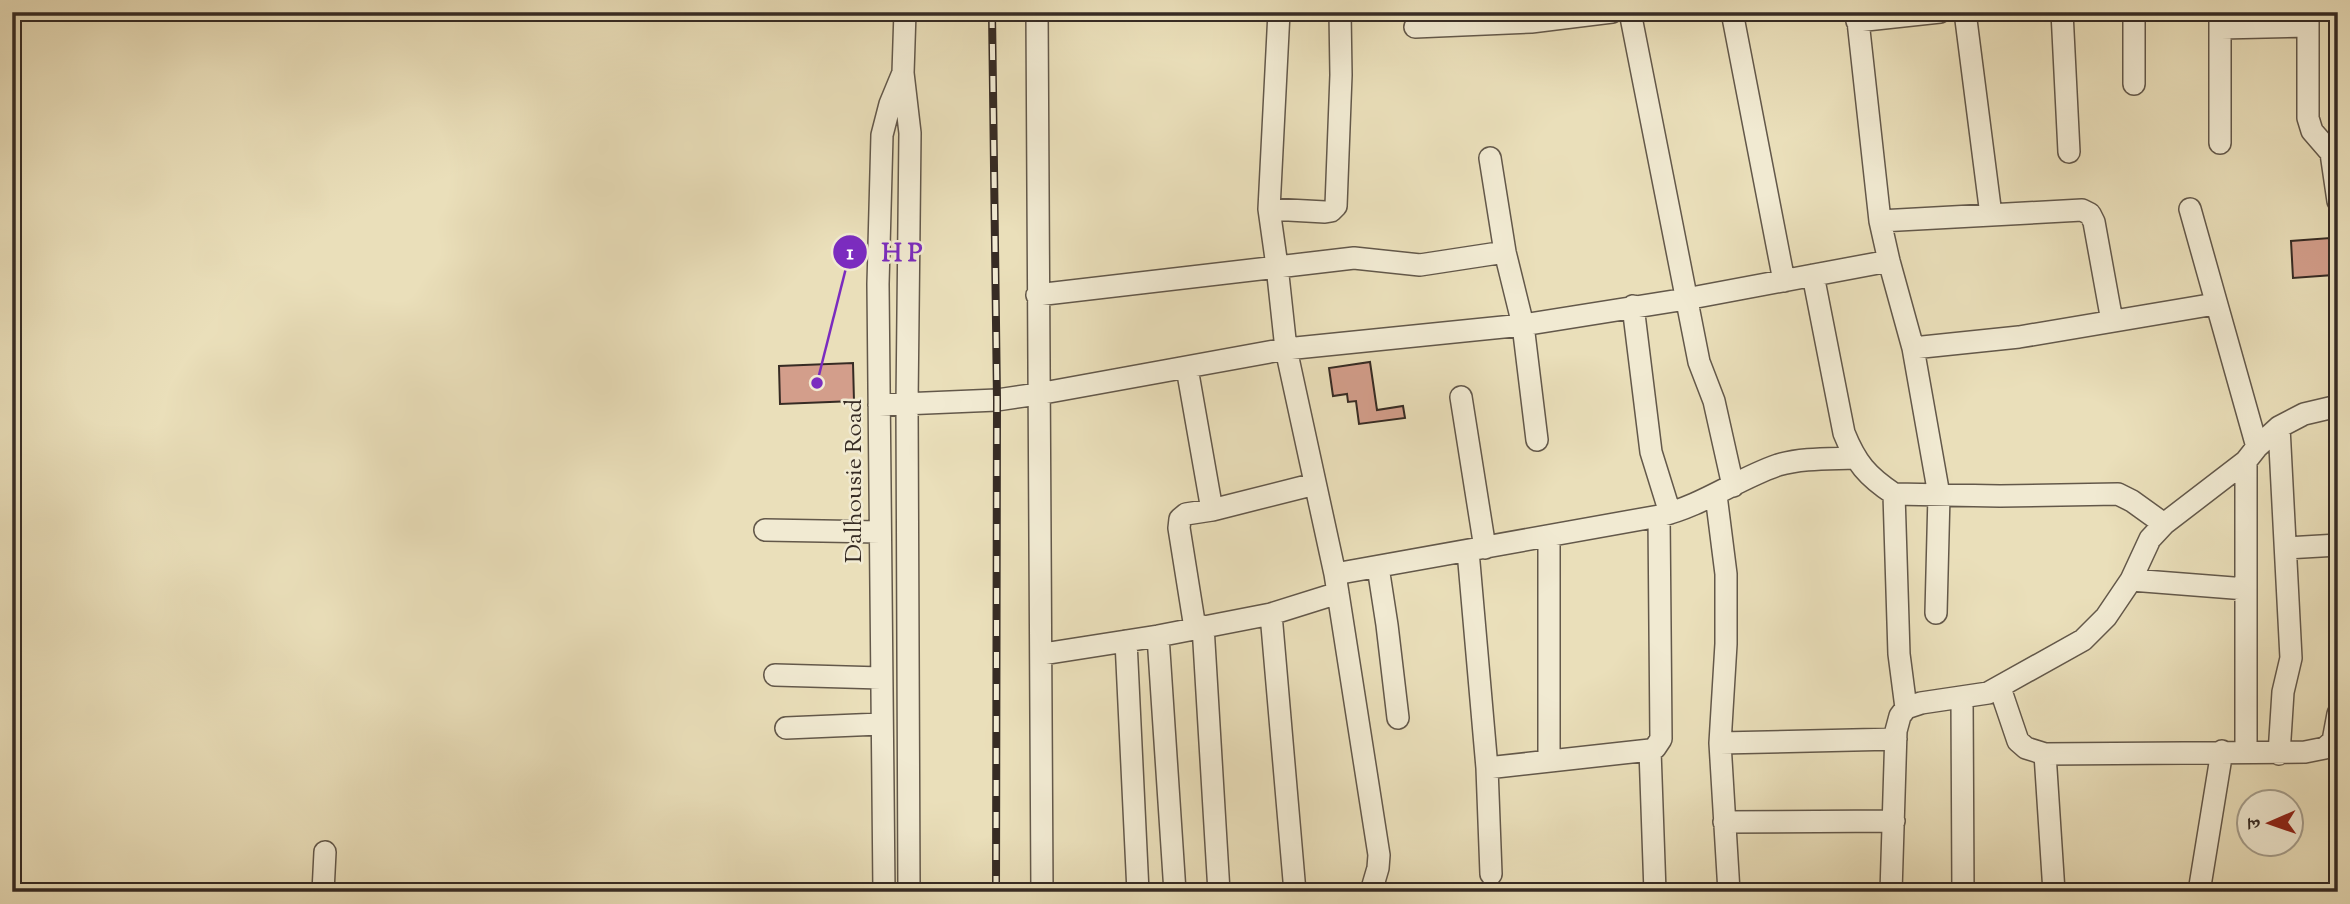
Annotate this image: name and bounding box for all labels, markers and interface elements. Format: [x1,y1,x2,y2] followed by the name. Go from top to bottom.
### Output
[833,228,936,275] callout: H P
[882,236,923,273] text: H P
[846,239,854,269] text: 1
[838,399,872,563] street label: Dalhousie Road
[2234,788,2304,858] north arrow
[2242,817,2269,831] text: उ

